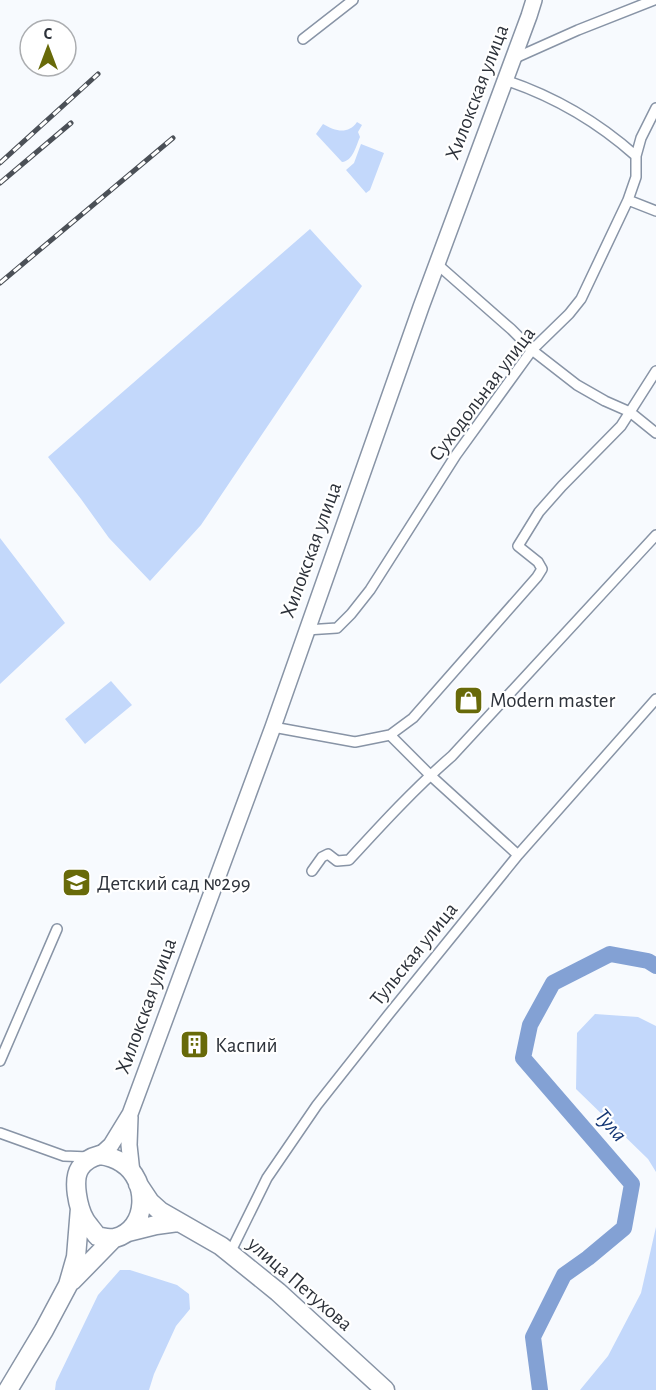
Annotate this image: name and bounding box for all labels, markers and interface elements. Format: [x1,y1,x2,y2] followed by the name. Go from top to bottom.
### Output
[18,18,78,78] north arrow
[442,21,512,162] street label: Хилокская улица
[44,26,53,42] text: С
[425,323,539,465] street label: Суходольная улица
[277,479,345,621] street label: Хилокская улица
[453,684,485,716] shop icon: Modern master
[490,690,615,711] place label: Modern master
[60,867,92,899] school or university icon: Детский сад №299
[97,873,251,894] place label: Детский сад №299
[366,898,462,1009] street label: Тульская улица
[112,935,180,1077] street label: Хилокская улица
[178,1029,210,1061] building icon: Каспий
[215,1035,278,1056] place label: Каспий
[591,1104,631,1146] water label: Тула
[243,1232,357,1335] street label: улица Петухова

